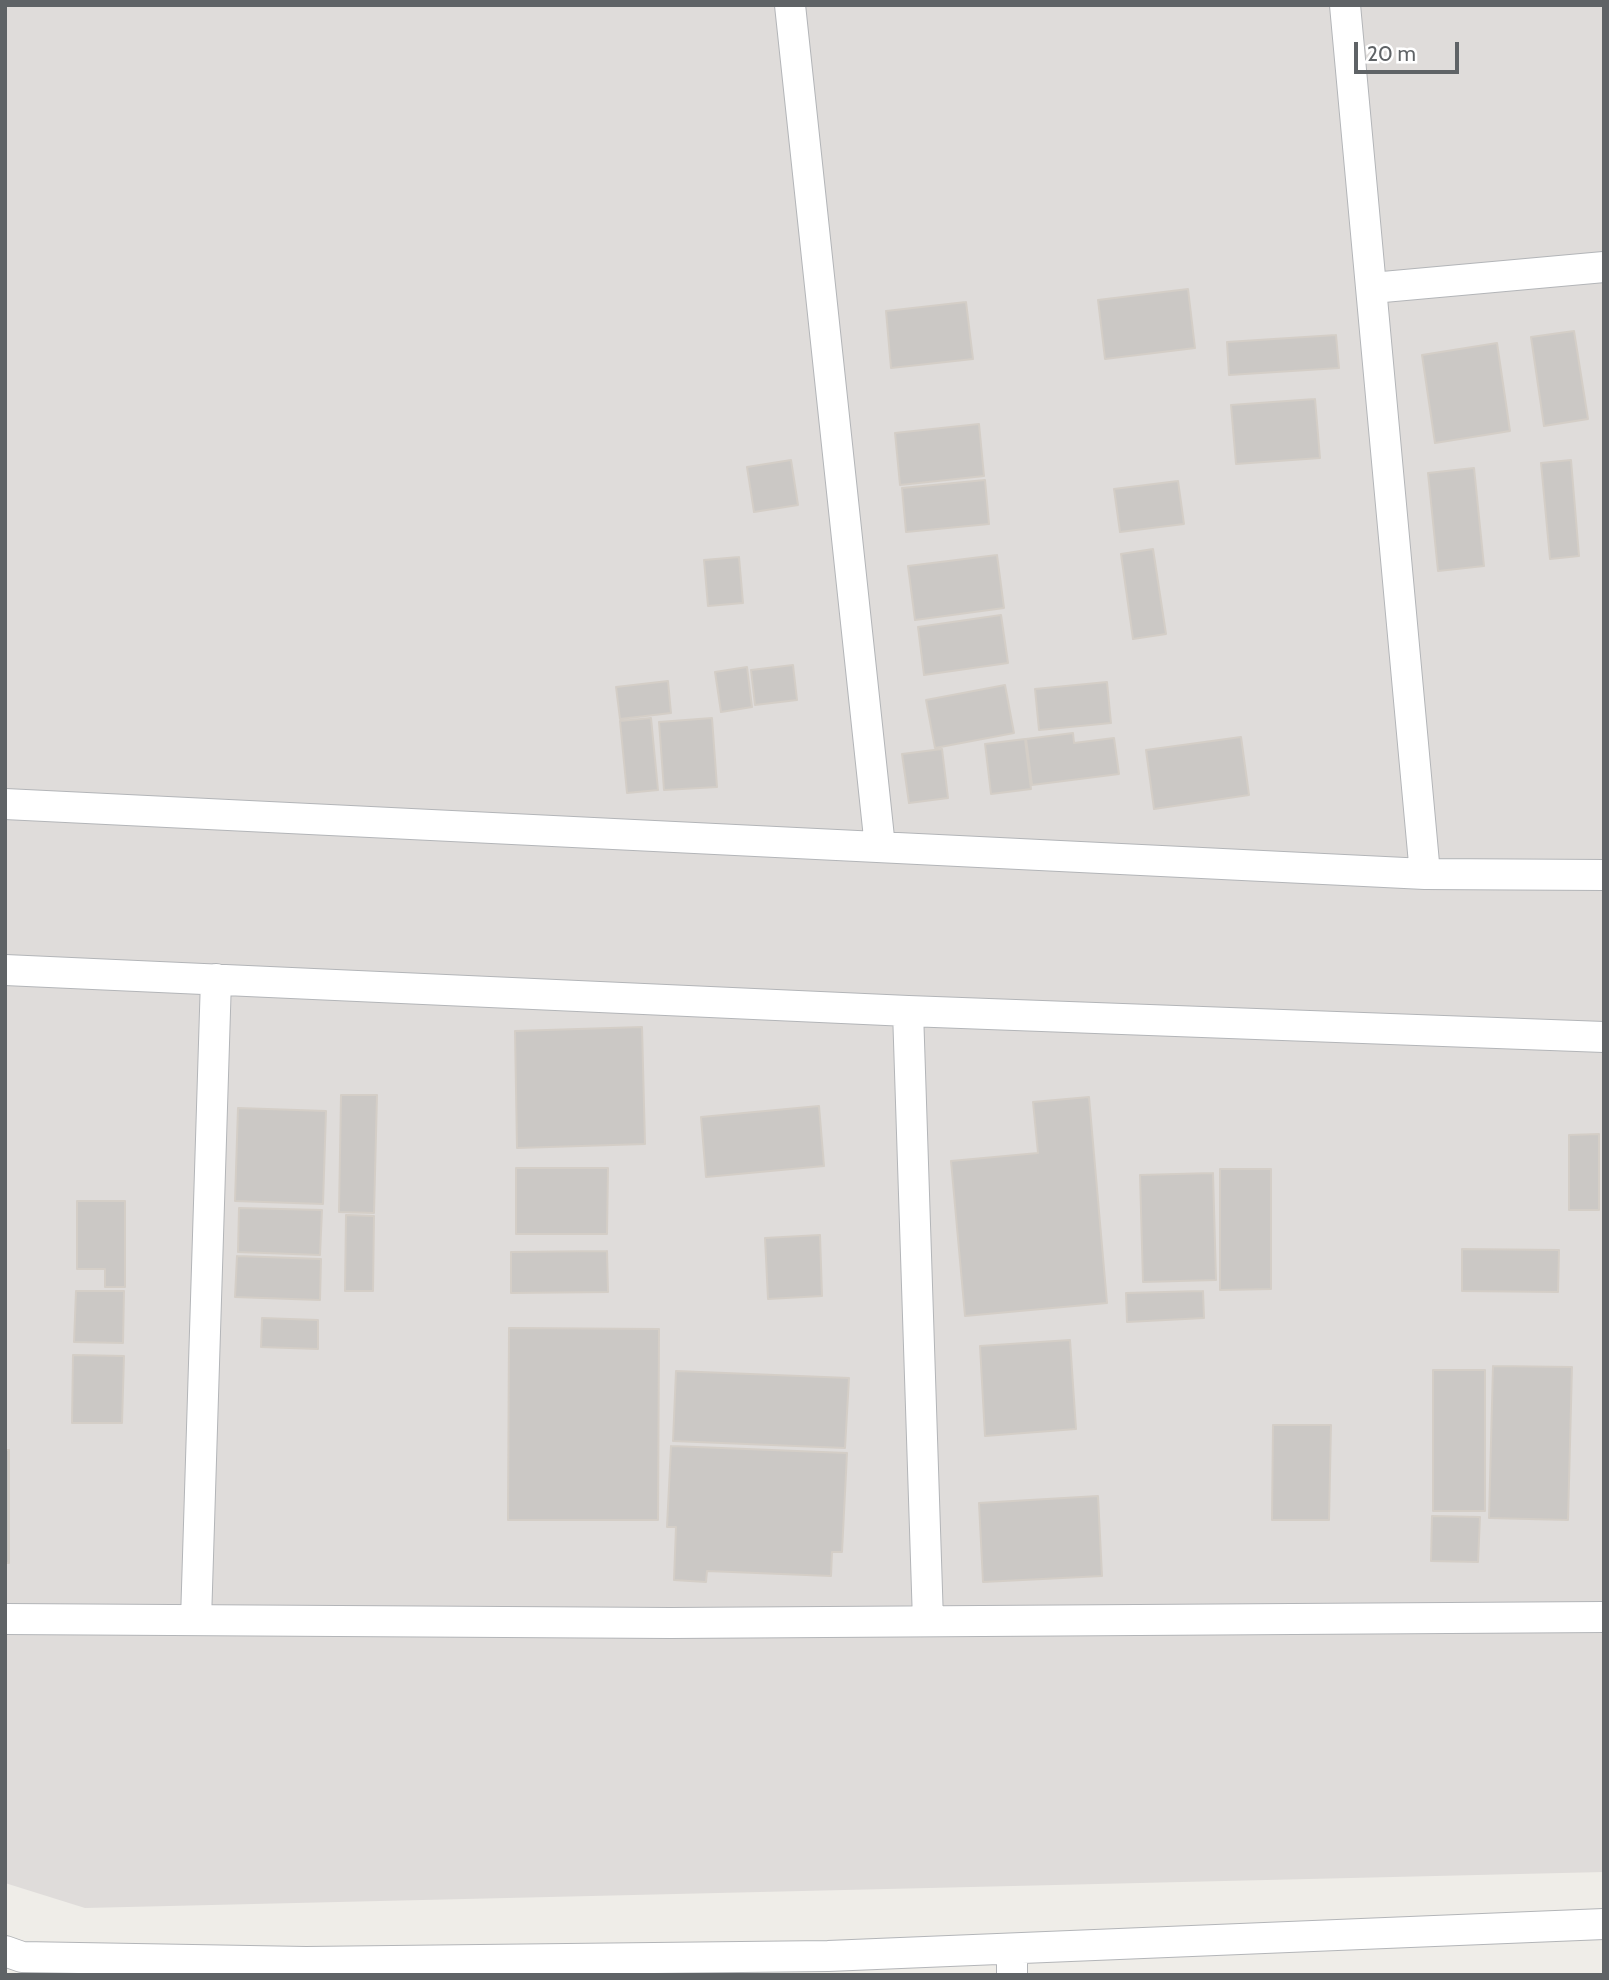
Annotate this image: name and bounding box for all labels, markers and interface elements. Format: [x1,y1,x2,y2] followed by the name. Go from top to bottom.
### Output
[1357,28,1462,72] scale bar
[1367,41,1416,66] text: 20 m

